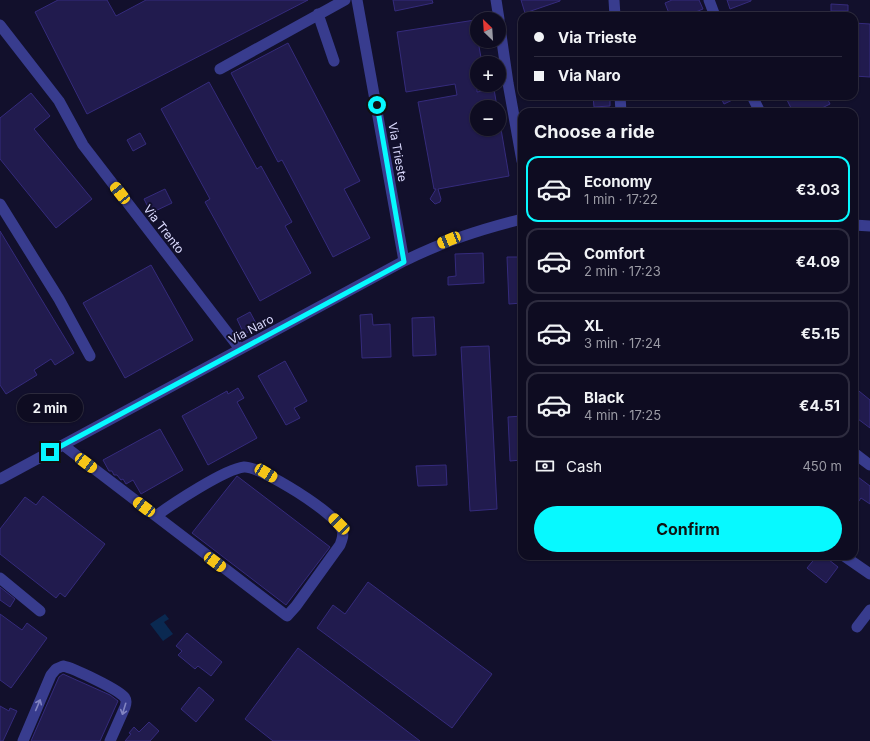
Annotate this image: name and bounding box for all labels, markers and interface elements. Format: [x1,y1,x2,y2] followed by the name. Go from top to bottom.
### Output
[470,12,506,48] north arrow
[470,12,506,136] map controls
[558,28,637,47] text: Via Trieste
[470,56,506,92] button: +
[558,66,621,85] text: Via Naro
[368,96,386,114] route start
[470,100,506,136] button: −
[385,121,411,183] street label: Via Trieste
[534,121,655,142] text: Choose a ride
[536,171,572,207] icon: car
[584,172,652,191] text: Economy
[108,180,132,206] car
[796,180,840,199] text: €3.03
[584,191,658,207] text: 1 min · 17:22
[140,202,188,256] street label: Via Trento
[436,230,462,250] car
[536,243,572,279] icon: car
[584,244,645,263] text: Comfort
[796,252,840,271] text: €4.09
[584,263,661,279] text: 2 min · 17:23
[226,311,276,347] street label: Via Naro
[536,315,572,351] icon: car
[584,316,604,335] text: XL
[801,324,840,343] text: €5.15
[584,335,661,351] text: 3 min · 17:24
[536,387,572,423] icon: car
[584,388,624,407] text: Black
[17,394,83,422] callout: 2 min
[799,396,840,415] text: €4.51
[33,400,67,416] text: 2 min
[584,407,661,423] text: 4 min · 17:25
[41,443,59,461] route end
[73,451,99,475] car
[534,455,556,477] icon: cash
[566,457,602,476] text: Cash
[802,458,842,474] text: 450 m
[253,462,279,484] car
[131,495,157,519] car
[534,506,842,552] button: Confirm
[326,511,352,537] car
[202,550,228,574] car
[35,699,42,711] one-way arrow
[120,702,127,715] one-way arrow

